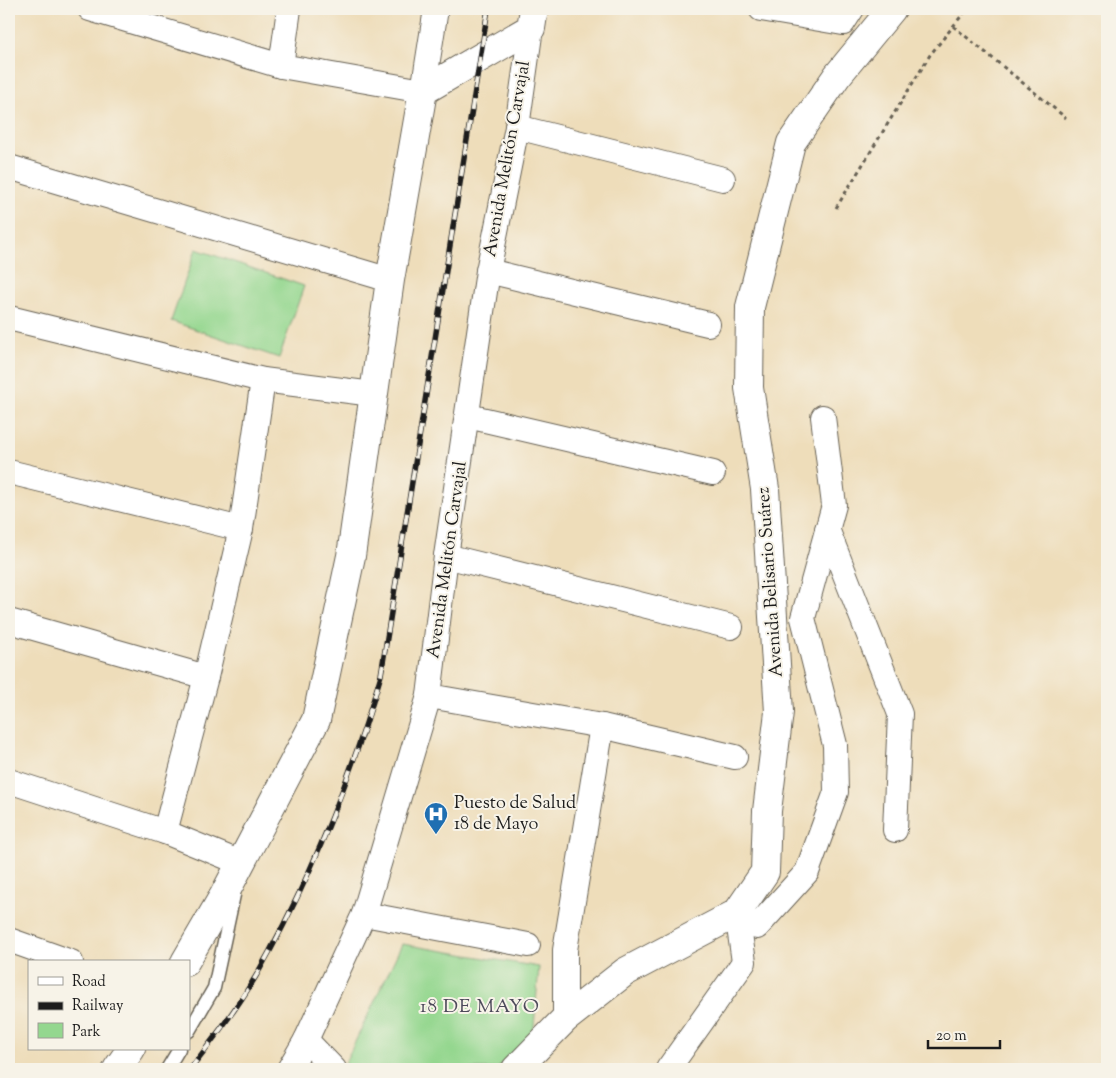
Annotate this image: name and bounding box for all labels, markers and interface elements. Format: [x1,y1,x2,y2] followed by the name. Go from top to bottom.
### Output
[478,59,538,259] street label: Avenida Melitón Carvajal
[421,460,475,660] street label: Avenida Melitón Carvajal
[751,486,791,678] street label: Avenida Belisario Suárez
[454,791,576,838] place label: Puesto de Salud 18 de Mayo
[423,801,449,835] hospital icon: Puesto de Salud 18 de Mayo
[28,960,190,1050] legend
[72,972,106,993] text: Road
[420,994,540,1021] district label: 18 DE MAYO
[72,996,124,1017] text: Railway
[928,1018,1001,1050] scale bar
[72,1022,101,1043] text: Park
[936,1026,967,1047] text: 20 m

